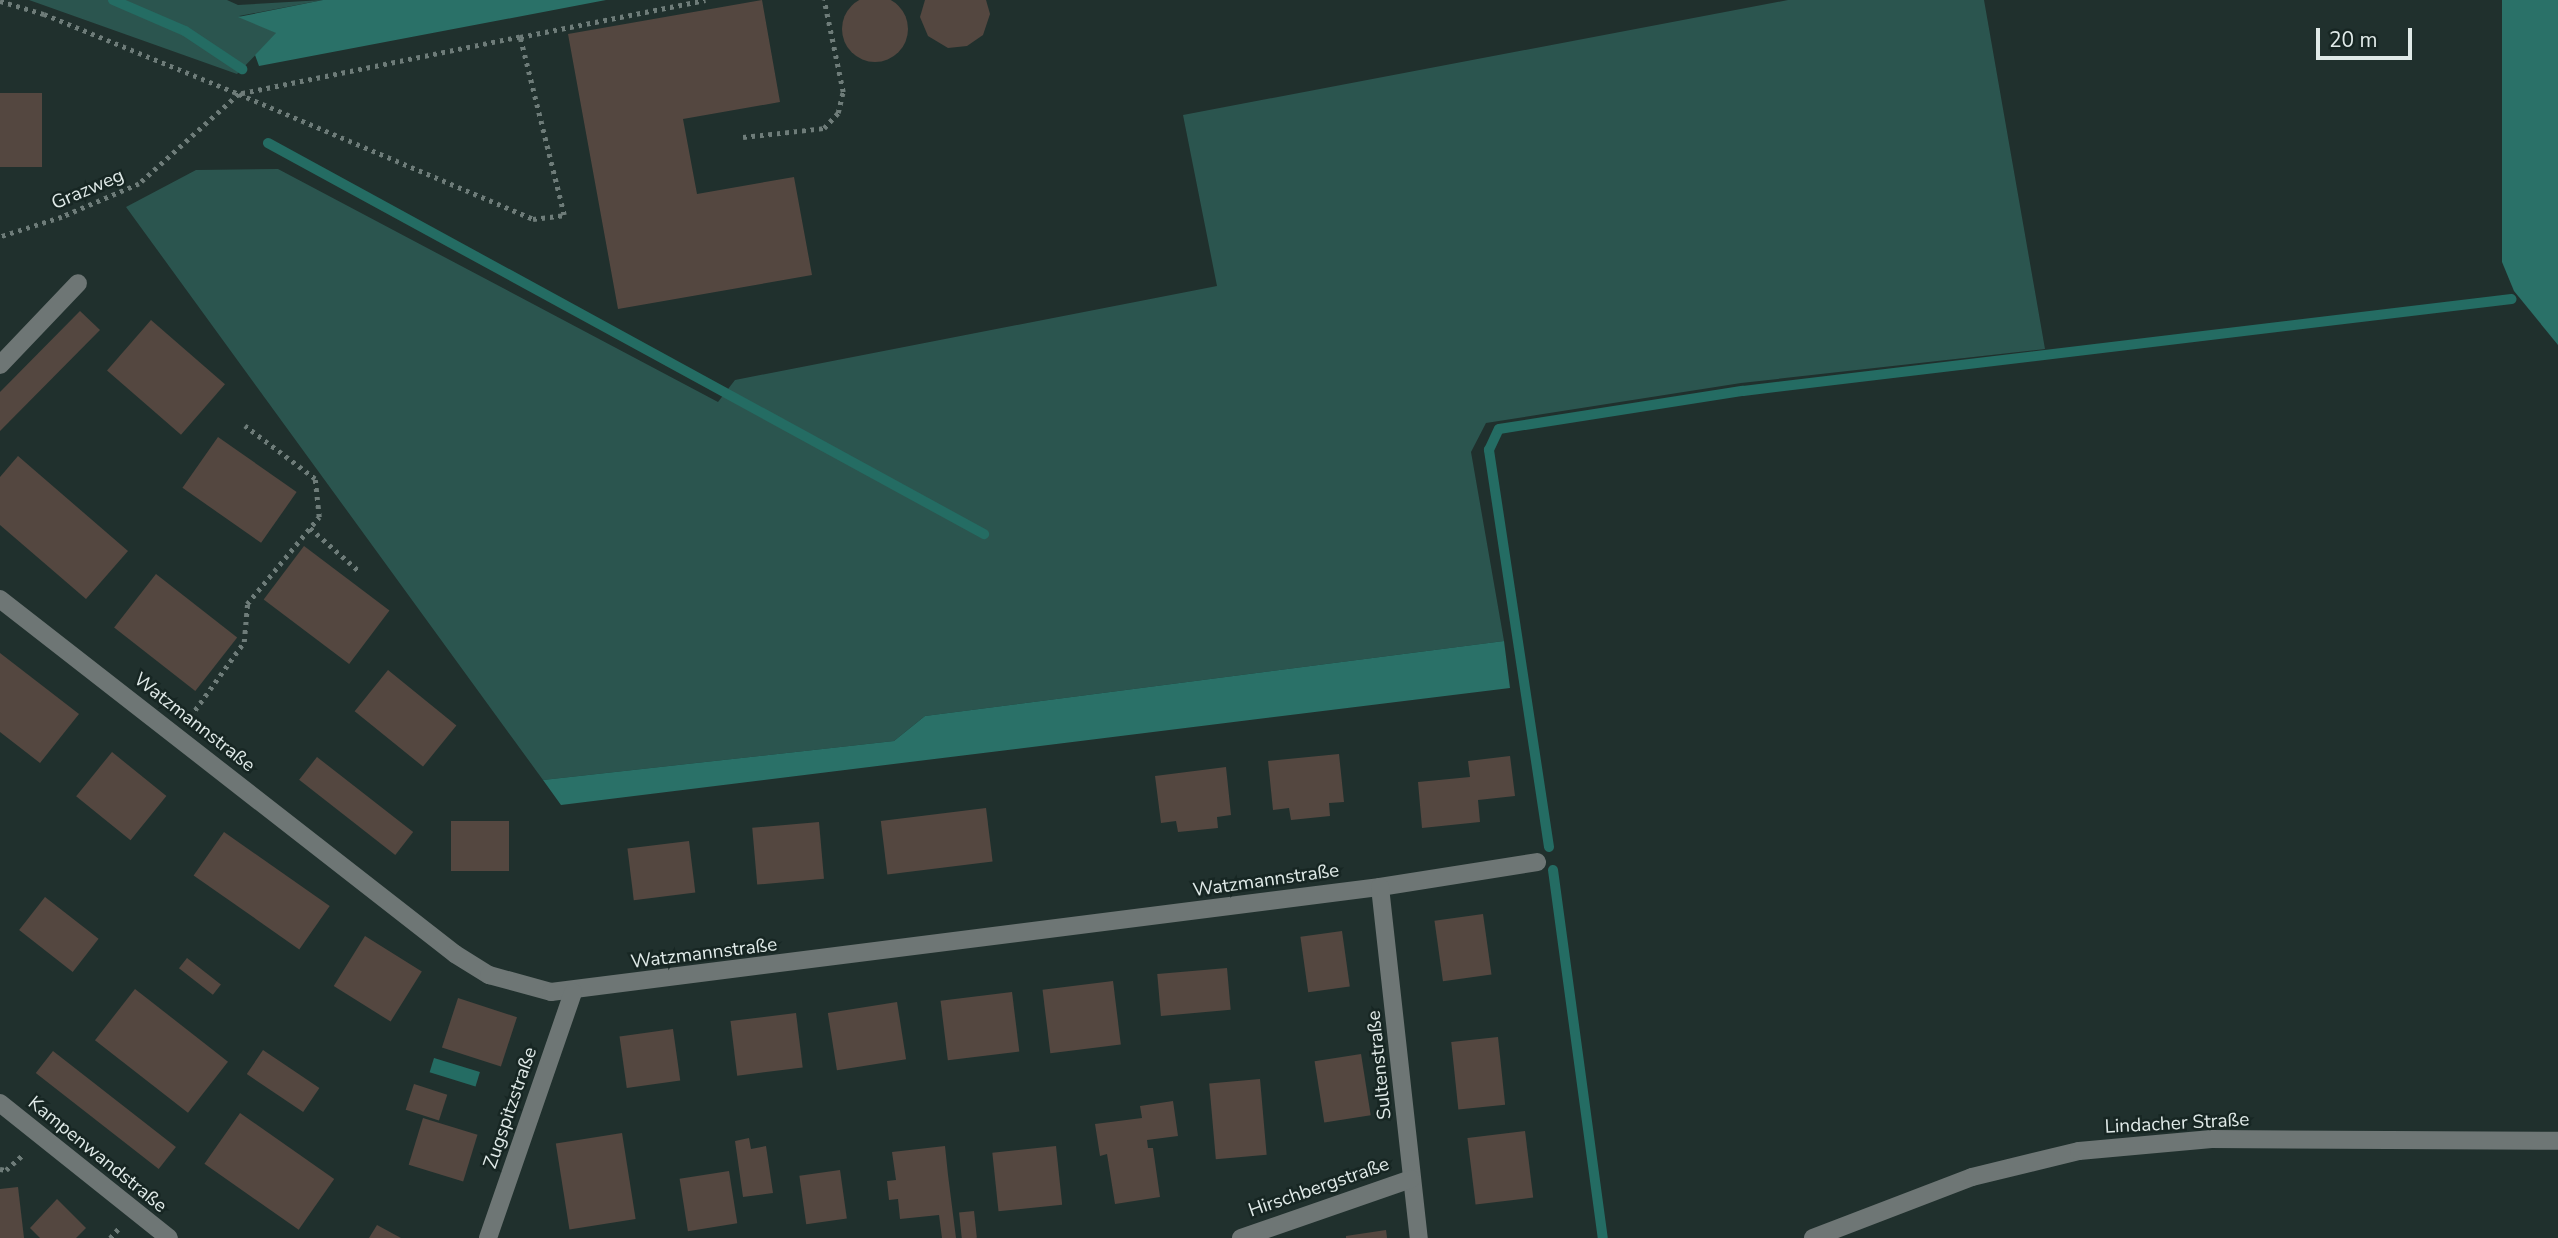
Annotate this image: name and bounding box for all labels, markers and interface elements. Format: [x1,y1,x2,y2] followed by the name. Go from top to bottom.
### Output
[2320,14,2416,58] scale bar
[2329,26,2378,54] text: 20 m
[48,165,128,215] street label: Grazweg
[129,669,259,777] street label: Watzmannstraße
[1191,859,1341,903] street label: Watzmannstraße
[629,934,779,974] street label: Watzmannstraße
[1363,1009,1397,1121] street label: Sultenstraße
[480,1044,542,1172] street label: Zugspitzstraße
[23,1092,171,1218] street label: Kampenwandstraße
[2104,1109,2250,1139] street label: Lindacher Straße
[1246,1153,1392,1223] street label: Hirschbergstraße

